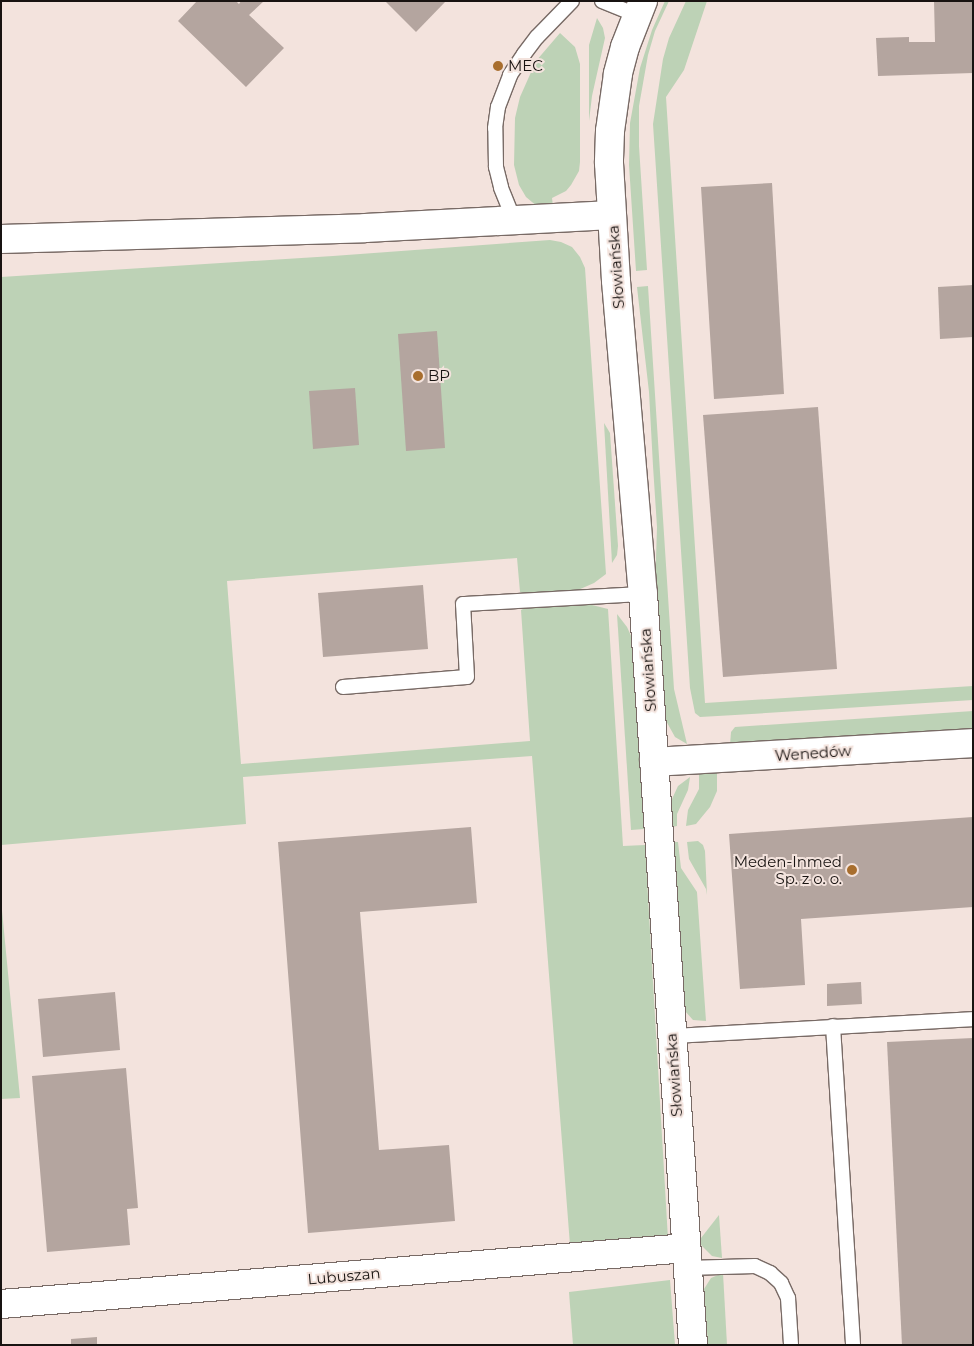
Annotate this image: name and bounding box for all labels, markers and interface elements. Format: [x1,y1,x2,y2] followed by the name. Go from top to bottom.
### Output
[508,57,543,75] place label: MEC
[492,60,504,72] marker: MEC
[604,225,628,309] street label: Słowiańska
[428,367,450,385] place label: BP
[412,370,424,382] marker: BP
[636,628,660,712] street label: Słowiańska
[774,741,852,765] street label: Wenedów
[734,852,842,887] place label: Meden-Inmed Sp. z o. o.
[846,864,858,876] marker: Meden-Inmed Sp. z o. o.
[662,1033,686,1117] street label: Słowiańska
[307,1264,381,1288] street label: Lubuszan

